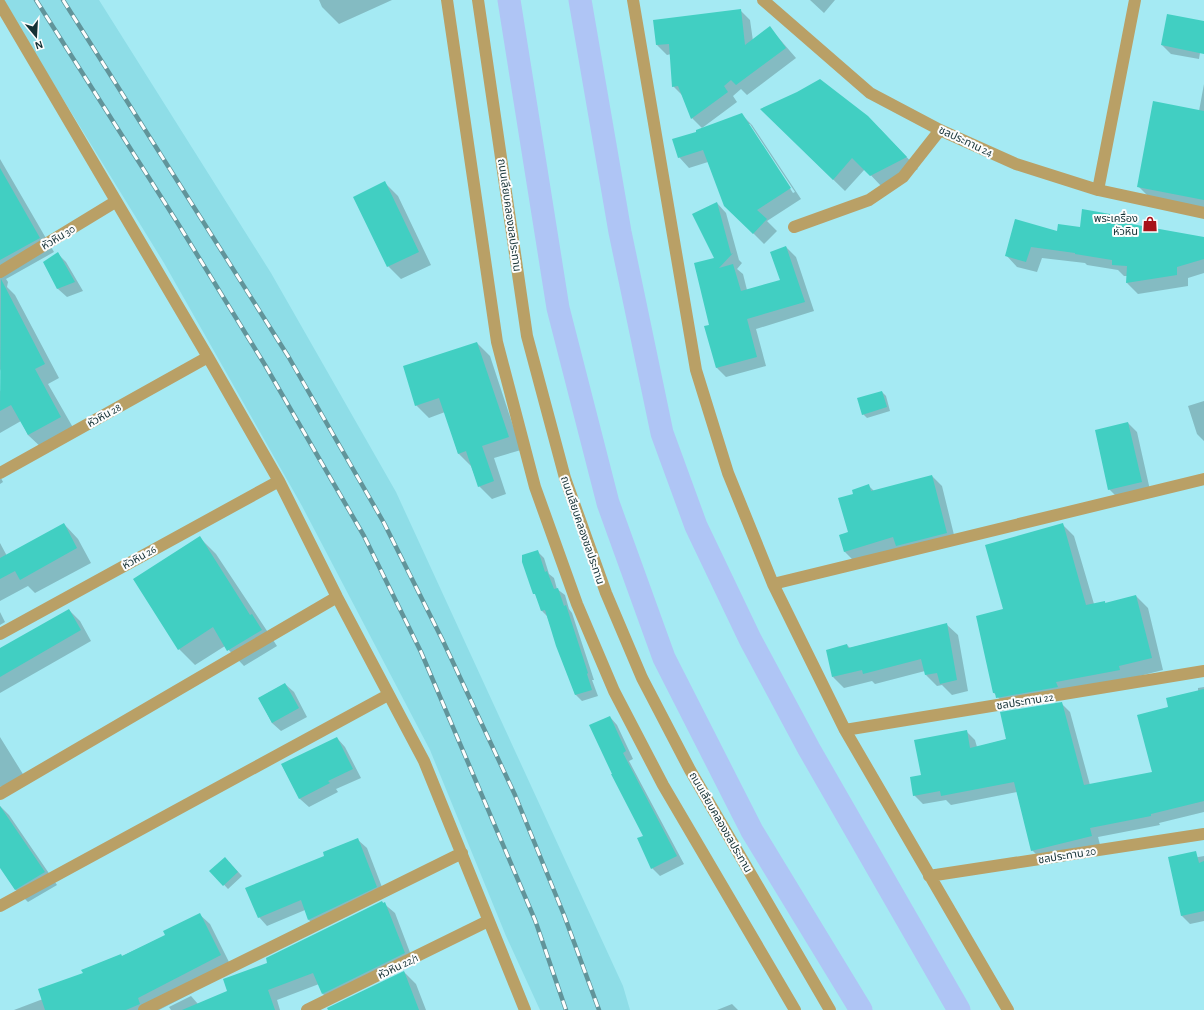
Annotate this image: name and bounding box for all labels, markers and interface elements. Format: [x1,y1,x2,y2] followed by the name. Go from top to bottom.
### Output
[16,16,56,56] north arrow
[34,39,44,51] text: N
[937,124,994,159] street label: ชลประทาน 24
[496,158,523,272] street label: ถนนเลียบคลองชลประทาน
[1094,210,1138,237] place label: พระเครื่อง หัวหิน
[1141,215,1159,233] shop icon: พระเครื่อง หัวหิน
[39,223,77,252] street label: หัวหิน 30
[85,402,123,429] street label: หัวหิน 28
[559,475,606,586] street label: ถนนเลียบคลองชลประทาน
[120,544,158,571] street label: หัวหิน 26
[996,692,1054,711] street label: ชลประทาน 22
[687,770,754,874] street label: ถนนเลียบคลองชลประทาน
[1037,845,1097,866] street label: ชลประทาน 20
[376,952,420,981] street label: หัวหิน 22/1

